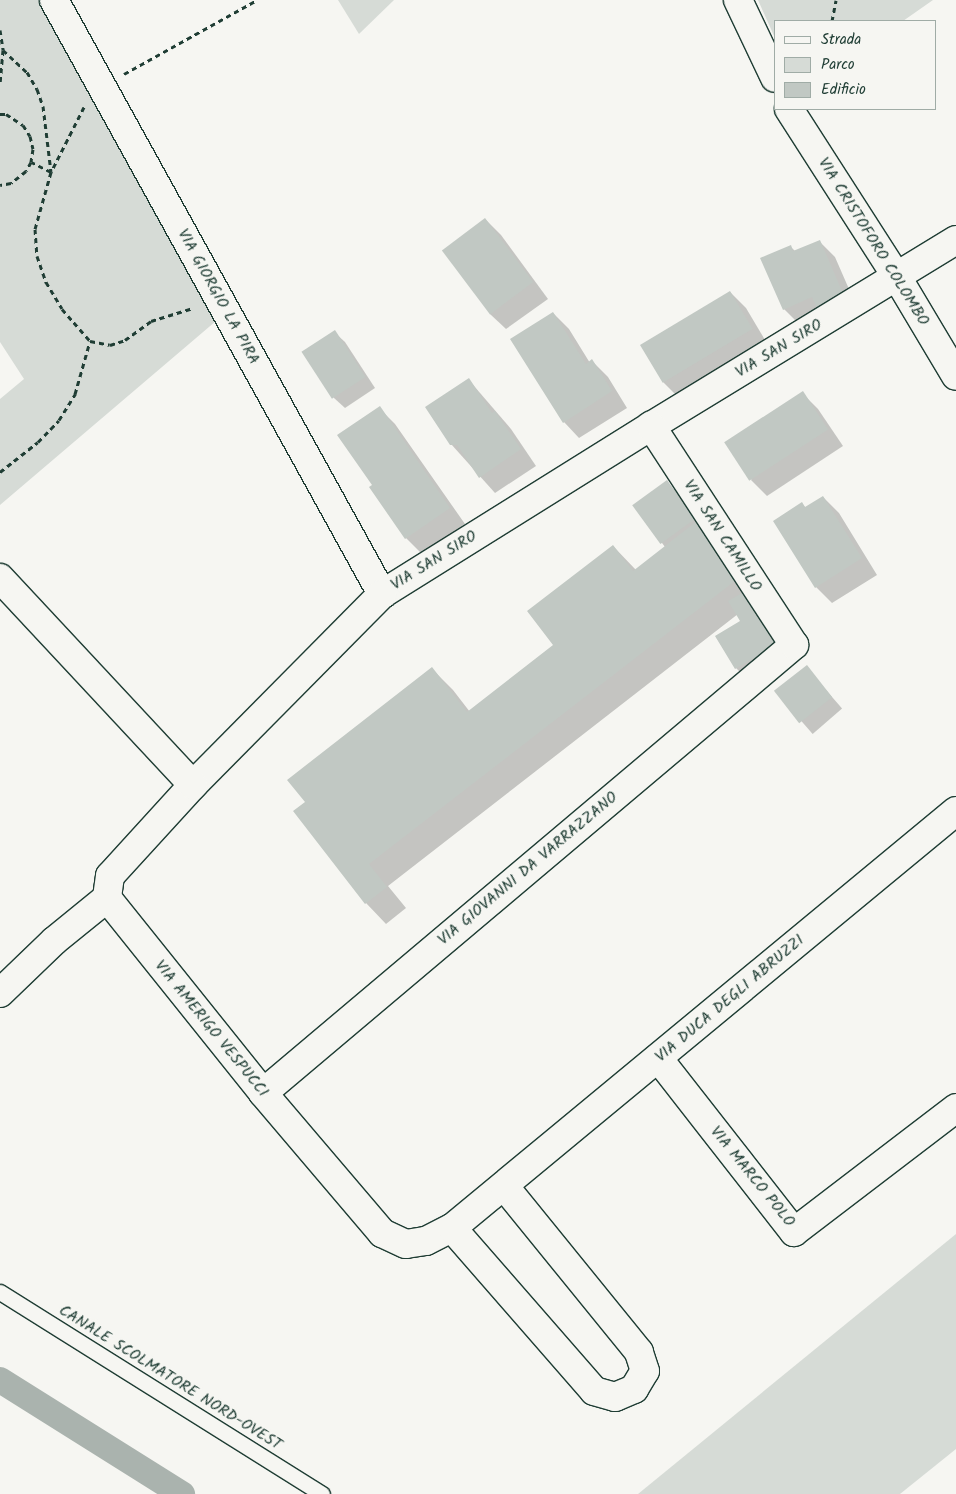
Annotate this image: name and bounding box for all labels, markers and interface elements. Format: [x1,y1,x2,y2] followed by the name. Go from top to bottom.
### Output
[774,20,936,110] legend
[821,28,861,52] text: Strada
[821,53,855,77] text: Parco
[821,78,866,102] text: Edificio
[813,154,933,330] street label: VIA CRISTOFORO COLOMBO
[173,226,263,368] street label: VIA GIORGIO LA PIRA
[732,316,826,382] street label: VIA SAN SIRO
[679,477,765,595] street label: VIA SAN CAMILLO
[387,527,481,595] street label: VIA SAN SIRO
[434,788,622,950] street label: VIA GIOVANNI DA VARRAZZANO
[652,931,808,1067] street label: VIA DUCA DEGLI ABRUZZI
[150,957,272,1101] street label: VIA AMERIGO VESPUCCI
[705,1123,799,1231] street label: VIA MARCO POLO
[55,1301,285,1455] street label: CANALE SCOLMATORE NORD-OVEST

